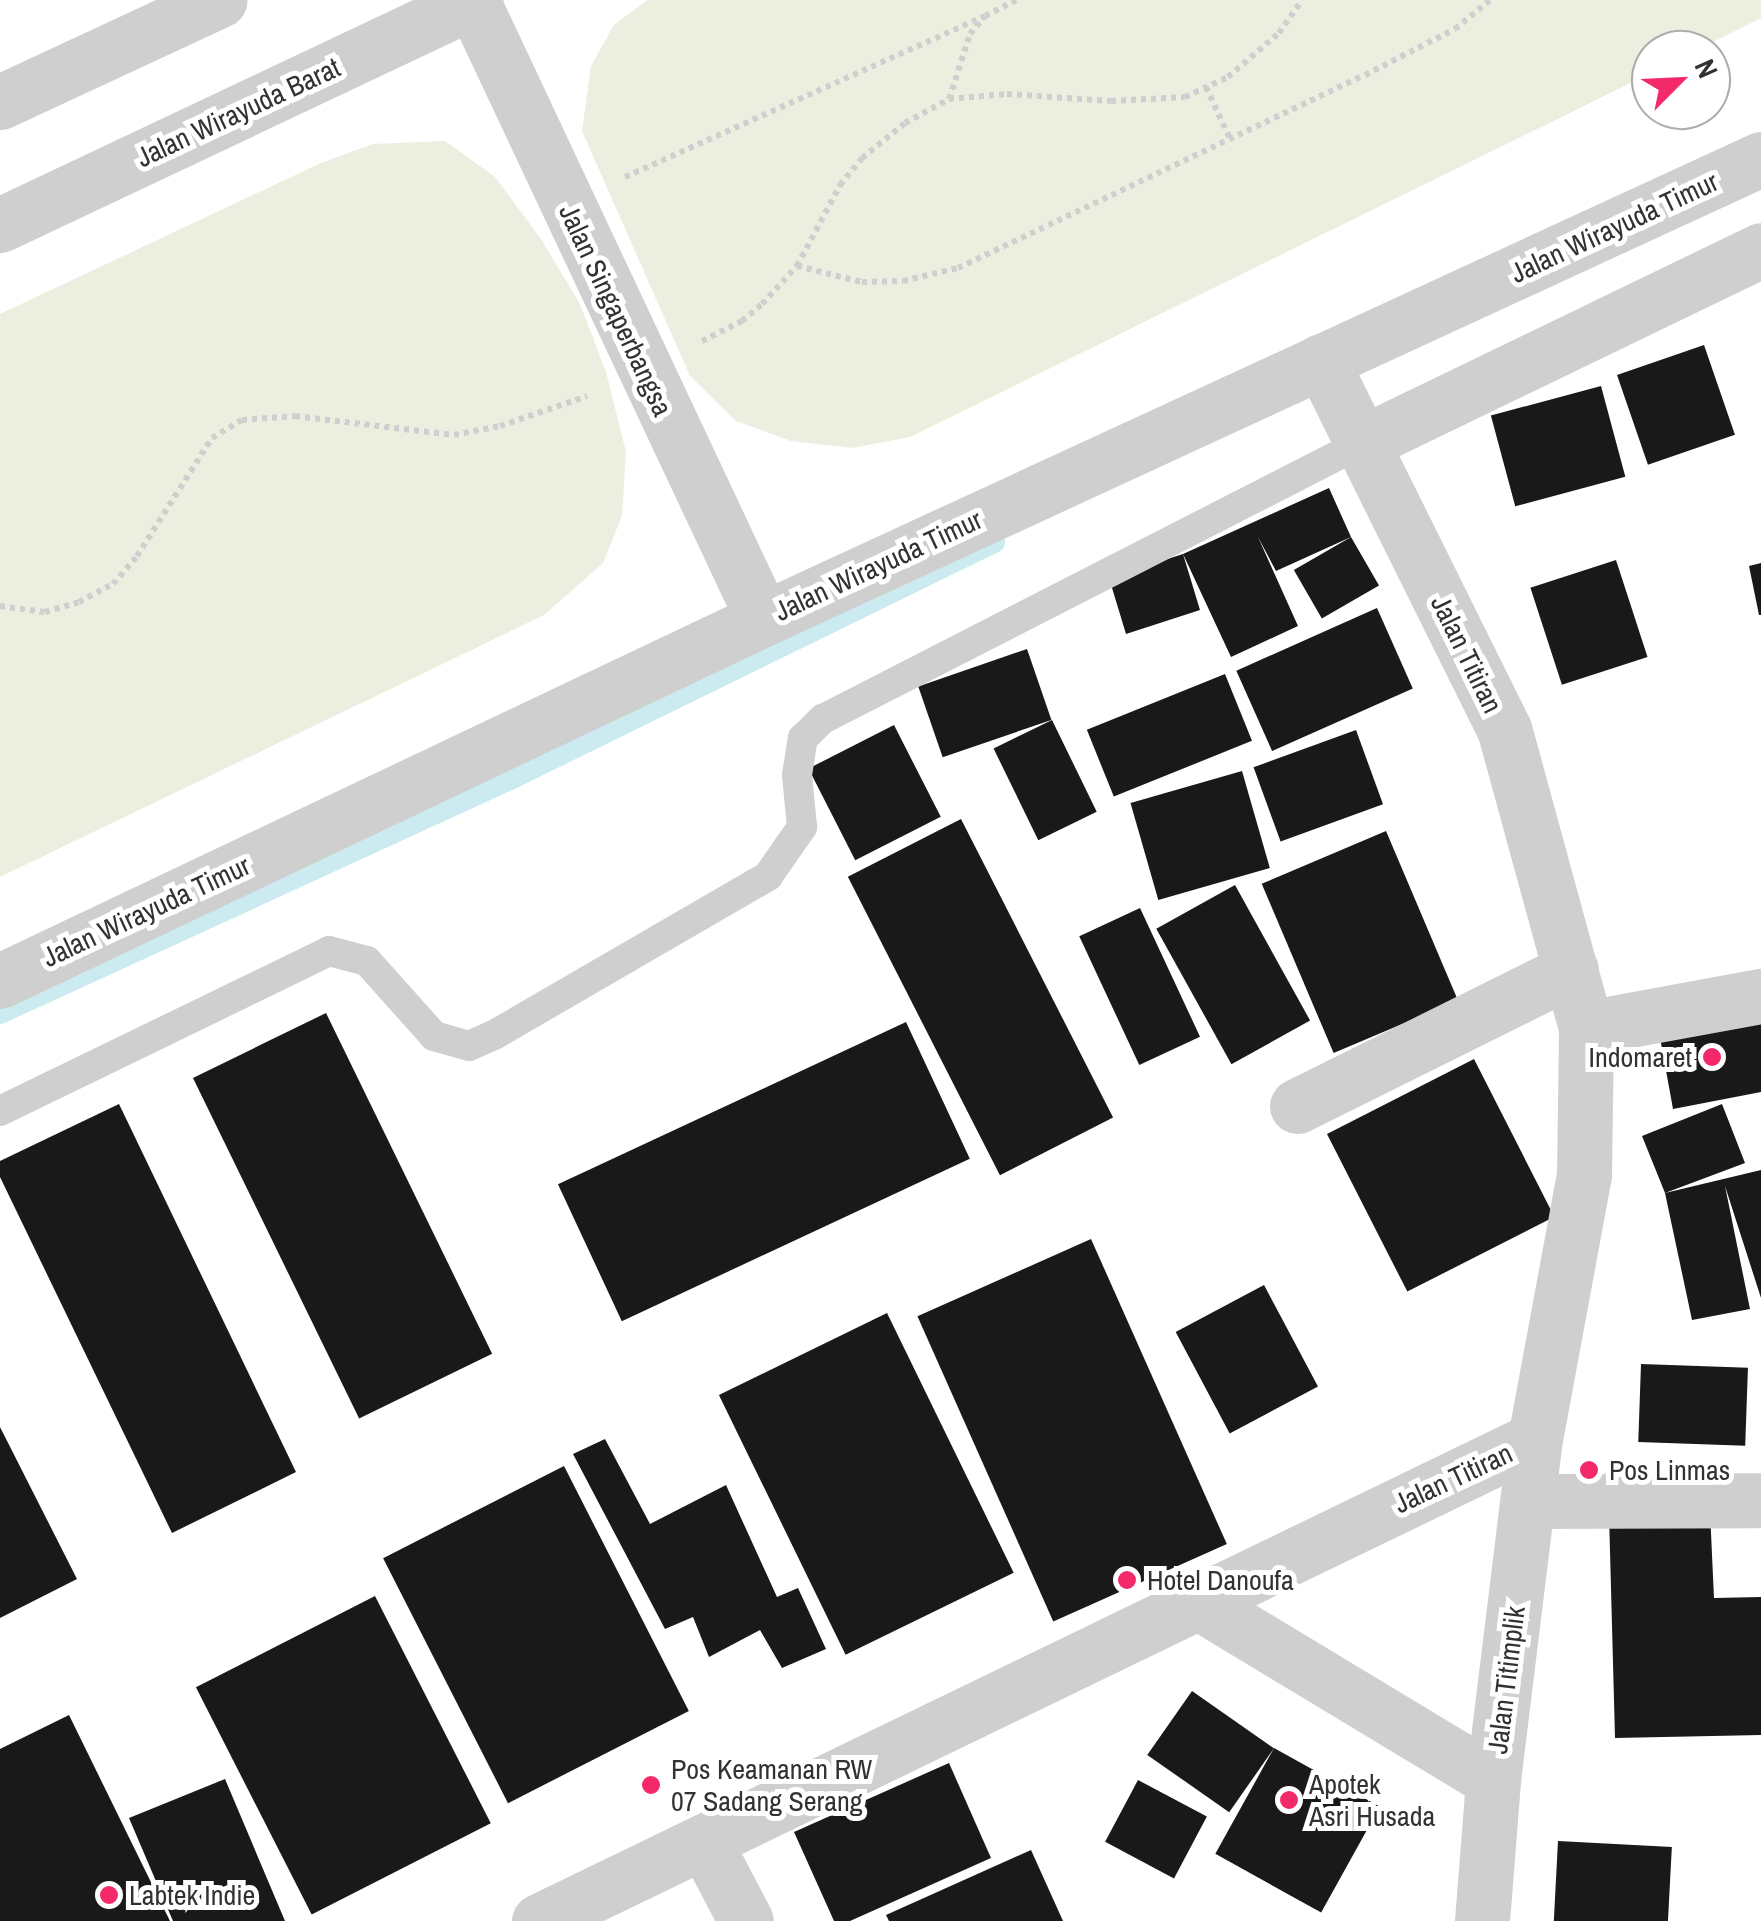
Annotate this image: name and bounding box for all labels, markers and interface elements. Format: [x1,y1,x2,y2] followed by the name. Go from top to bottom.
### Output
[1631,30,1731,130] north arrow
[131,50,345,174] street label: Jalan Wirayuda Barat
[1686,53,1727,84] text: N
[1505,164,1723,290] street label: Jalan Wirayuda Timur
[552,199,680,421] street label: Jalan Singaperbangsa
[769,502,987,628] street label: Jalan Wirayuda Timur
[1424,590,1510,718] street label: Jalan Titiran
[37,848,255,974] street label: Jalan Wirayuda Timur
[1589,1040,1692,1074] place label: Indomaret
[1701,1046,1723,1068] marker: Indomaret
[1388,1436,1518,1520] street label: Jalan Titiran
[1609,1453,1730,1487] place label: Pos Linmas
[1578,1459,1600,1481] marker: Pos Linmas
[1147,1563,1294,1597] place label: Hotel Danoufa
[1116,1569,1138,1591] marker: Hotel Danoufa
[1480,1604,1532,1756] street label: Jalan Titimplik
[671,1752,872,1818] place label: Pos Keamanan RW 07 Sadang Serang
[1309,1767,1435,1833] place label: Apotek Asri Husada
[640,1774,662,1796] marker: Pos Keamanan RW 07 Sadang Serang
[1278,1789,1300,1811] marker: Apotek Asri Husada
[129,1878,255,1912] place label: Labtek Indie
[98,1884,120,1906] marker: Labtek Indie

